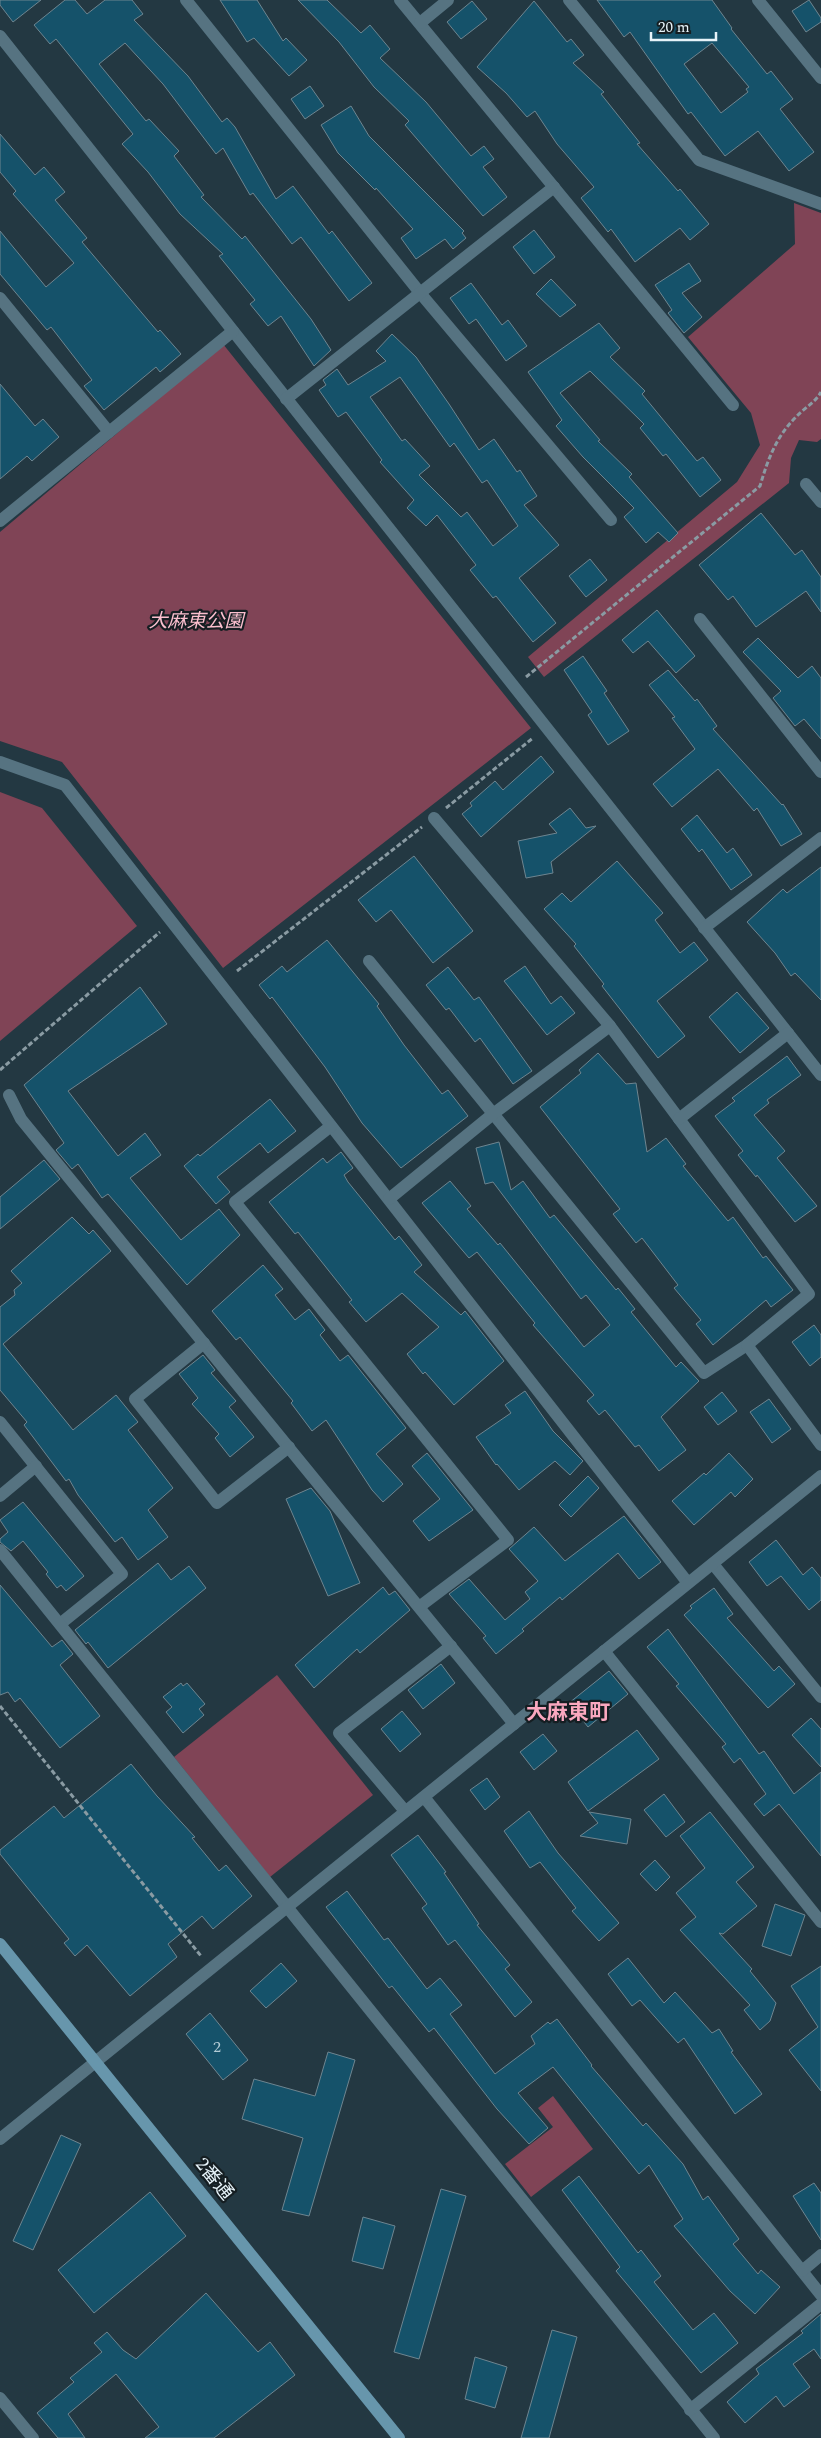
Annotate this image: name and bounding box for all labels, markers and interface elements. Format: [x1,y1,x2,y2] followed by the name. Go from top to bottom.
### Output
[651,10,716,42] scale bar
[658,16,690,39] text: 20 m
[148,607,246,636] park label: 大麻東公園
[526,1697,610,1729] district label: 大麻東町
[213,2035,221,2059] house number: 2
[188,2151,240,2207] street label: 2番通

